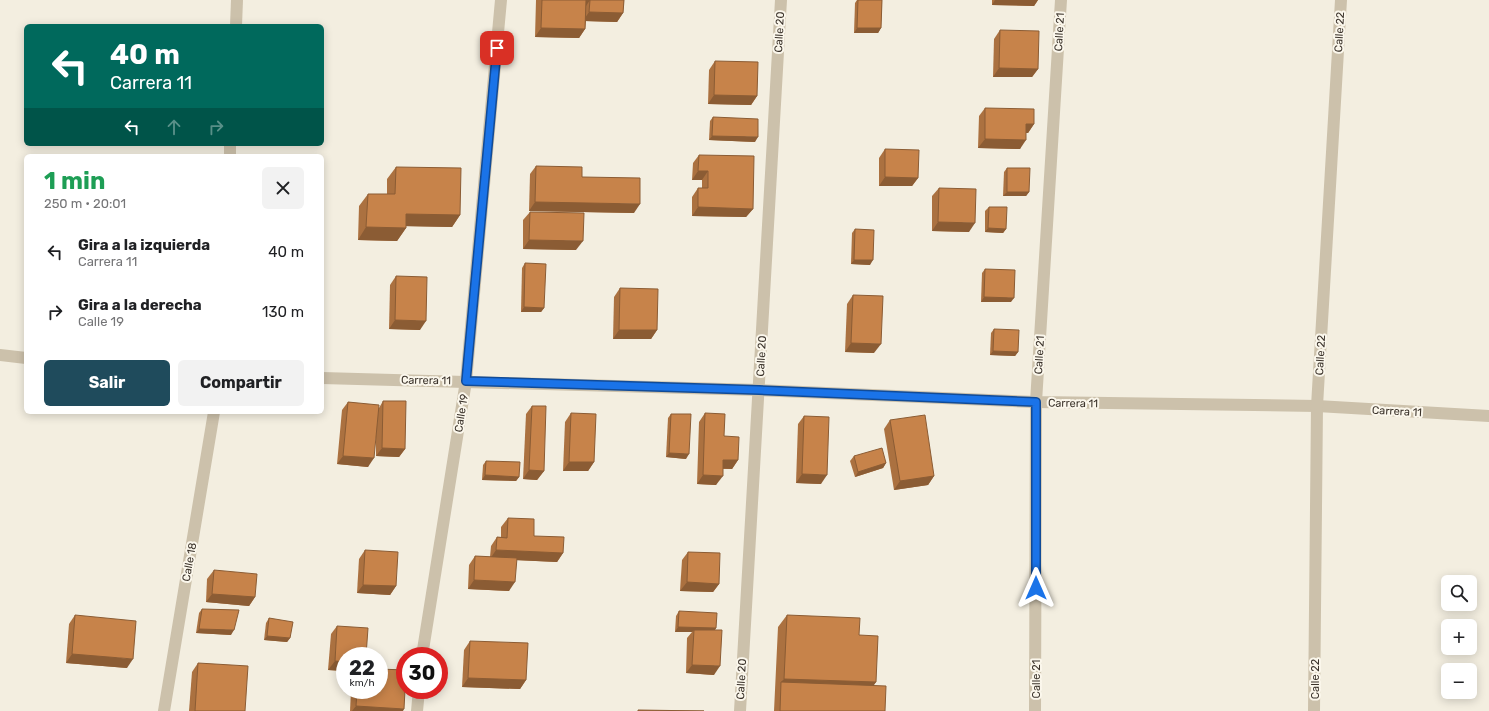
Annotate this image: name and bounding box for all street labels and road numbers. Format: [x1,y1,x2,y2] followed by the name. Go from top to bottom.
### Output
[772,11,787,53] street label: Calle 20
[1332,11,1347,53] street label: Calle 22
[1052,12,1067,52] street label: Calle 21
[1313,334,1328,376] street label: Calle 22
[754,335,769,377] street label: Calle 20
[1032,335,1047,375] street label: Calle 21
[401,374,451,387] street label: Carrera 11
[452,393,471,433] street label: Calle 19
[1048,397,1098,410] street label: Carrera 11
[1372,404,1422,419] street label: Carrera 11
[180,542,199,583] street label: Calle 18
[734,658,749,700] street label: Calle 20
[1309,659,1322,699] street label: Calle 22
[1030,660,1043,698] street label: Calle 21

